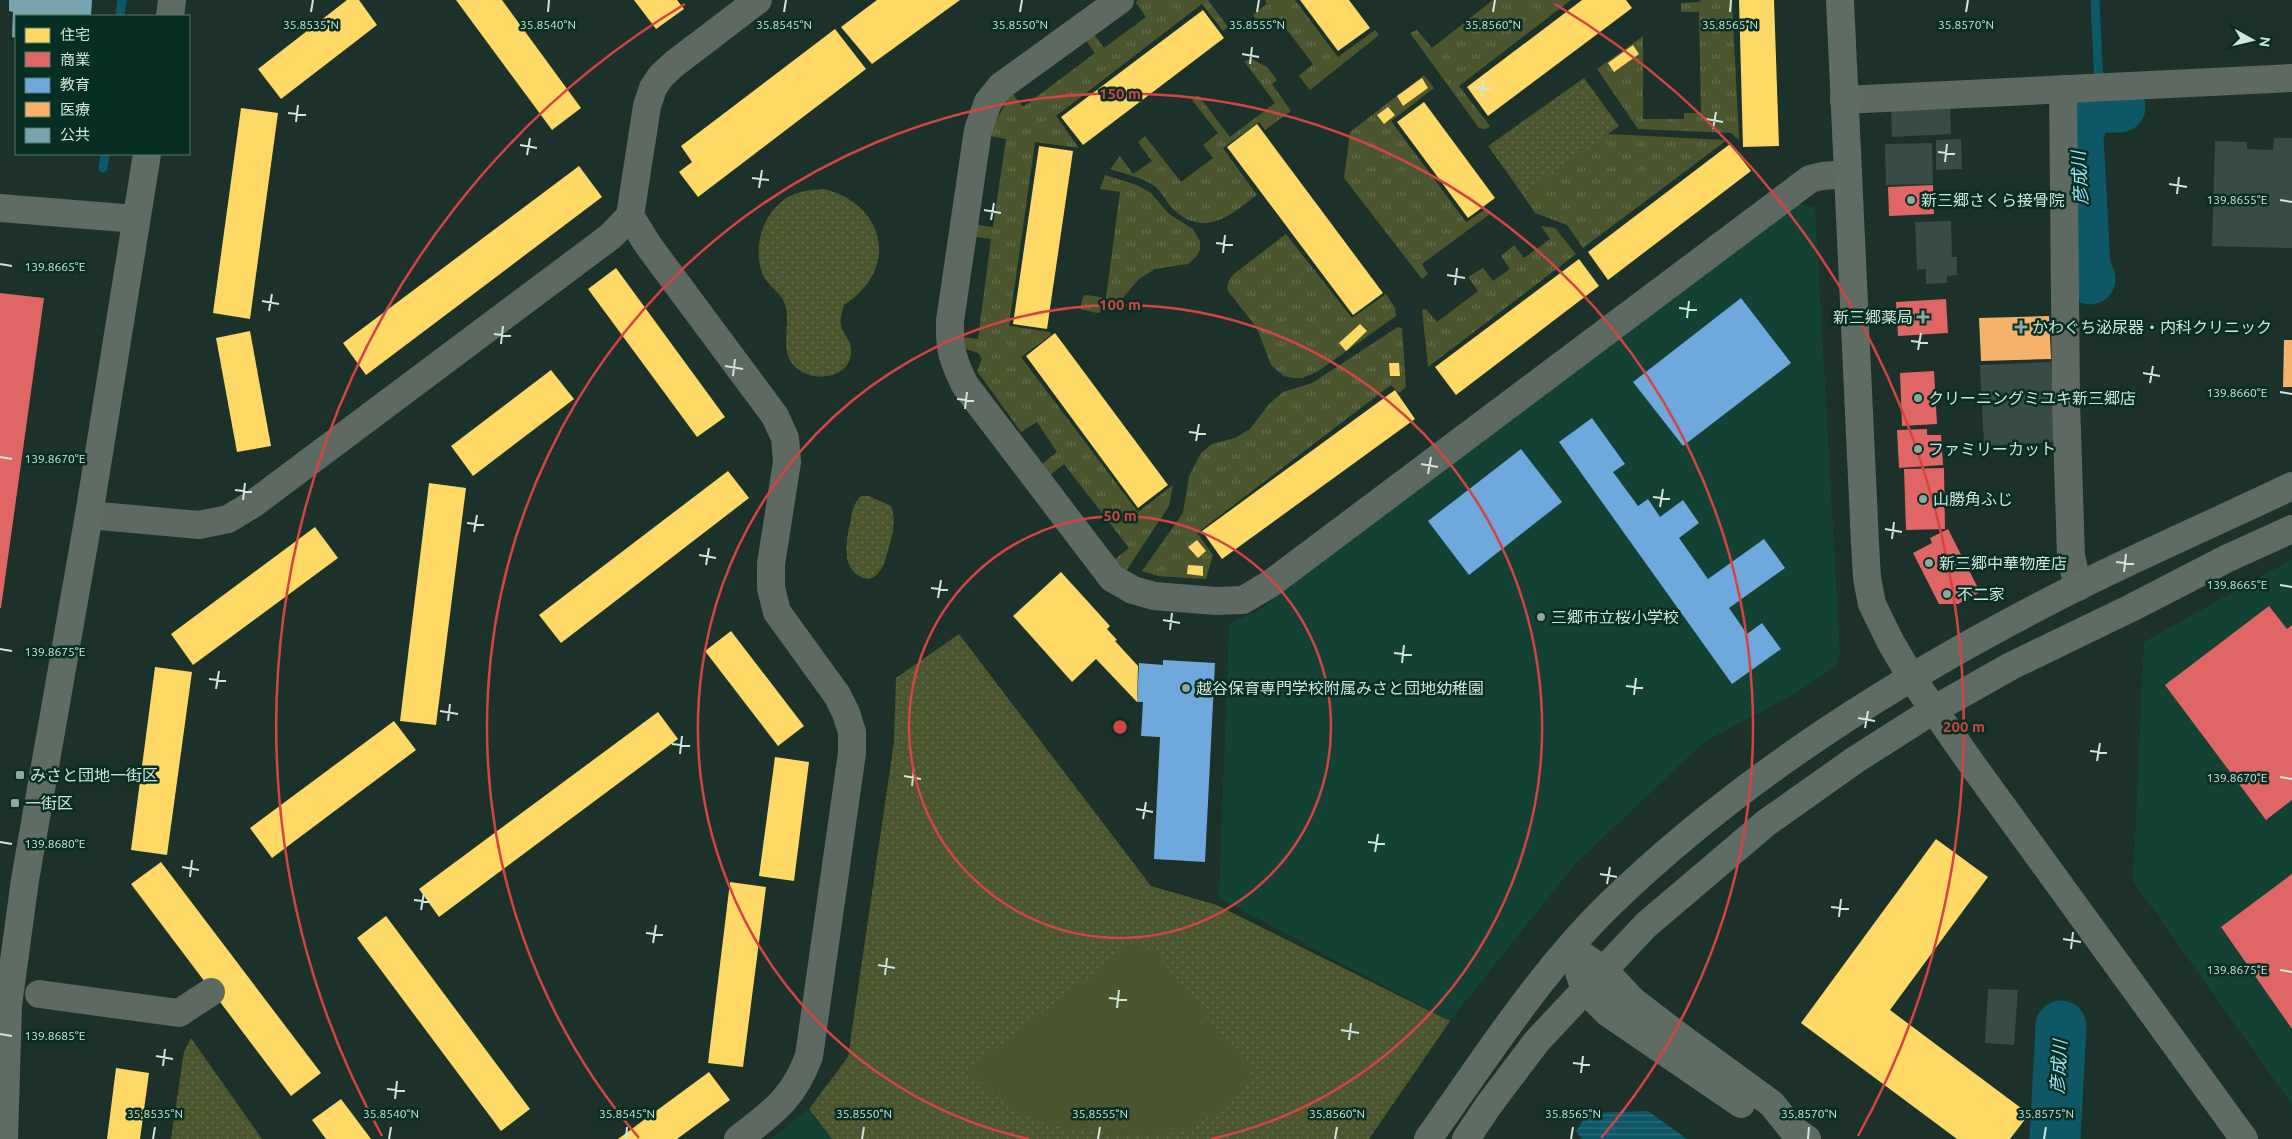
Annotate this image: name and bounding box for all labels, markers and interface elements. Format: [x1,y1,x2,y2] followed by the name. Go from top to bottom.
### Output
[15,15,190,155] legend
[2227,15,2277,65] north arrow
[283,18,339,31] text: 35.8535°N
[520,18,576,31] text: 35.8540°N
[756,18,812,31] text: 35.8545°N
[992,18,1048,31] text: 35.8550°N
[1229,18,1285,31] text: 35.8555°N
[1465,18,1521,31] text: 35.8560°N
[1702,18,1758,31] text: 35.8565°N
[1938,18,1994,31] text: 35.8570°N
[60,26,90,43] text: 住宅
[2256,36,2274,48] text: N
[60,51,90,68] text: 商業
[60,76,90,93] text: 教育
[1099,85,1141,102] text: 150 m
[60,101,90,118] text: 医療
[60,126,90,143] text: 公共
[2067,149,2090,206] water label: 彦成川
[1921,191,2065,209] place label: 新三郷さくら接骨院
[2207,193,2268,206] text: 139.8655°E
[1905,194,1917,206] marker: 新三郷さくら接骨院
[25,260,86,273] text: 139.8665°E
[1099,296,1141,313] text: 100 m
[1833,308,1913,326] place label: 新三郷薬局
[1917,311,1929,323] marker: 新三郷薬局
[2032,318,2272,336] place label: かわぐち泌尿器・内科クリニック
[2014,320,2028,334] marker: かわぐち泌尿器・内科クリニック
[2207,386,2268,399] text: 139.8660°E
[1928,389,2136,407] place label: クリーニングミユキ新三郷店
[1912,392,1924,404] marker: クリーニングミユキ新三郷店
[1928,440,2056,458] place label: ファミリーカット
[1912,443,1924,455] marker: ファミリーカット
[25,452,86,465] text: 139.8670°E
[1933,490,2013,508] place label: 山勝角ふじ
[1917,493,1929,505] marker: 山勝角ふじ
[1103,507,1137,524] text: 50 m
[1939,554,2067,572] place label: 新三郷中華物産店
[1923,557,1935,569] marker: 新三郷中華物産店
[2207,578,2268,591] text: 139.8665°E
[1957,585,2005,603] place label: 不二家
[1941,588,1953,600] marker: 不二家
[1551,608,1679,626] place label: 三郷市立桜小学校
[1535,611,1547,623] marker: 三郷市立桜小学校
[25,645,86,658] text: 139.8675°E
[1196,679,1484,697] place label: 越谷保育専門学校附属みさと団地幼稚園
[1180,682,1192,694] marker: 越谷保育専門学校附属みさと団地幼稚園
[1111,718,1129,736] centre of rings
[1943,718,1985,735] text: 200 m
[30,766,158,784] place label: みさと団地一街区
[14,769,26,781] marker: みさと団地一街区
[2207,771,2268,784] text: 139.8670°E
[25,794,73,812] place label: 一街区
[9,797,21,809] marker: 一街区
[25,837,86,850] text: 139.8680°E
[2207,963,2268,976] text: 139.8675°E
[25,1029,86,1042] text: 139.8685°E
[2047,1037,2070,1094] water label: 彦成川
[127,1107,183,1120] text: 35.8535°N
[363,1107,419,1120] text: 35.8540°N
[599,1107,655,1120] text: 35.8545°N
[836,1107,892,1120] text: 35.8550°N
[1072,1107,1128,1120] text: 35.8555°N
[1309,1107,1365,1120] text: 35.8560°N
[1545,1107,1601,1120] text: 35.8565°N
[1781,1107,1837,1120] text: 35.8570°N
[2018,1107,2074,1120] text: 35.8575°N

